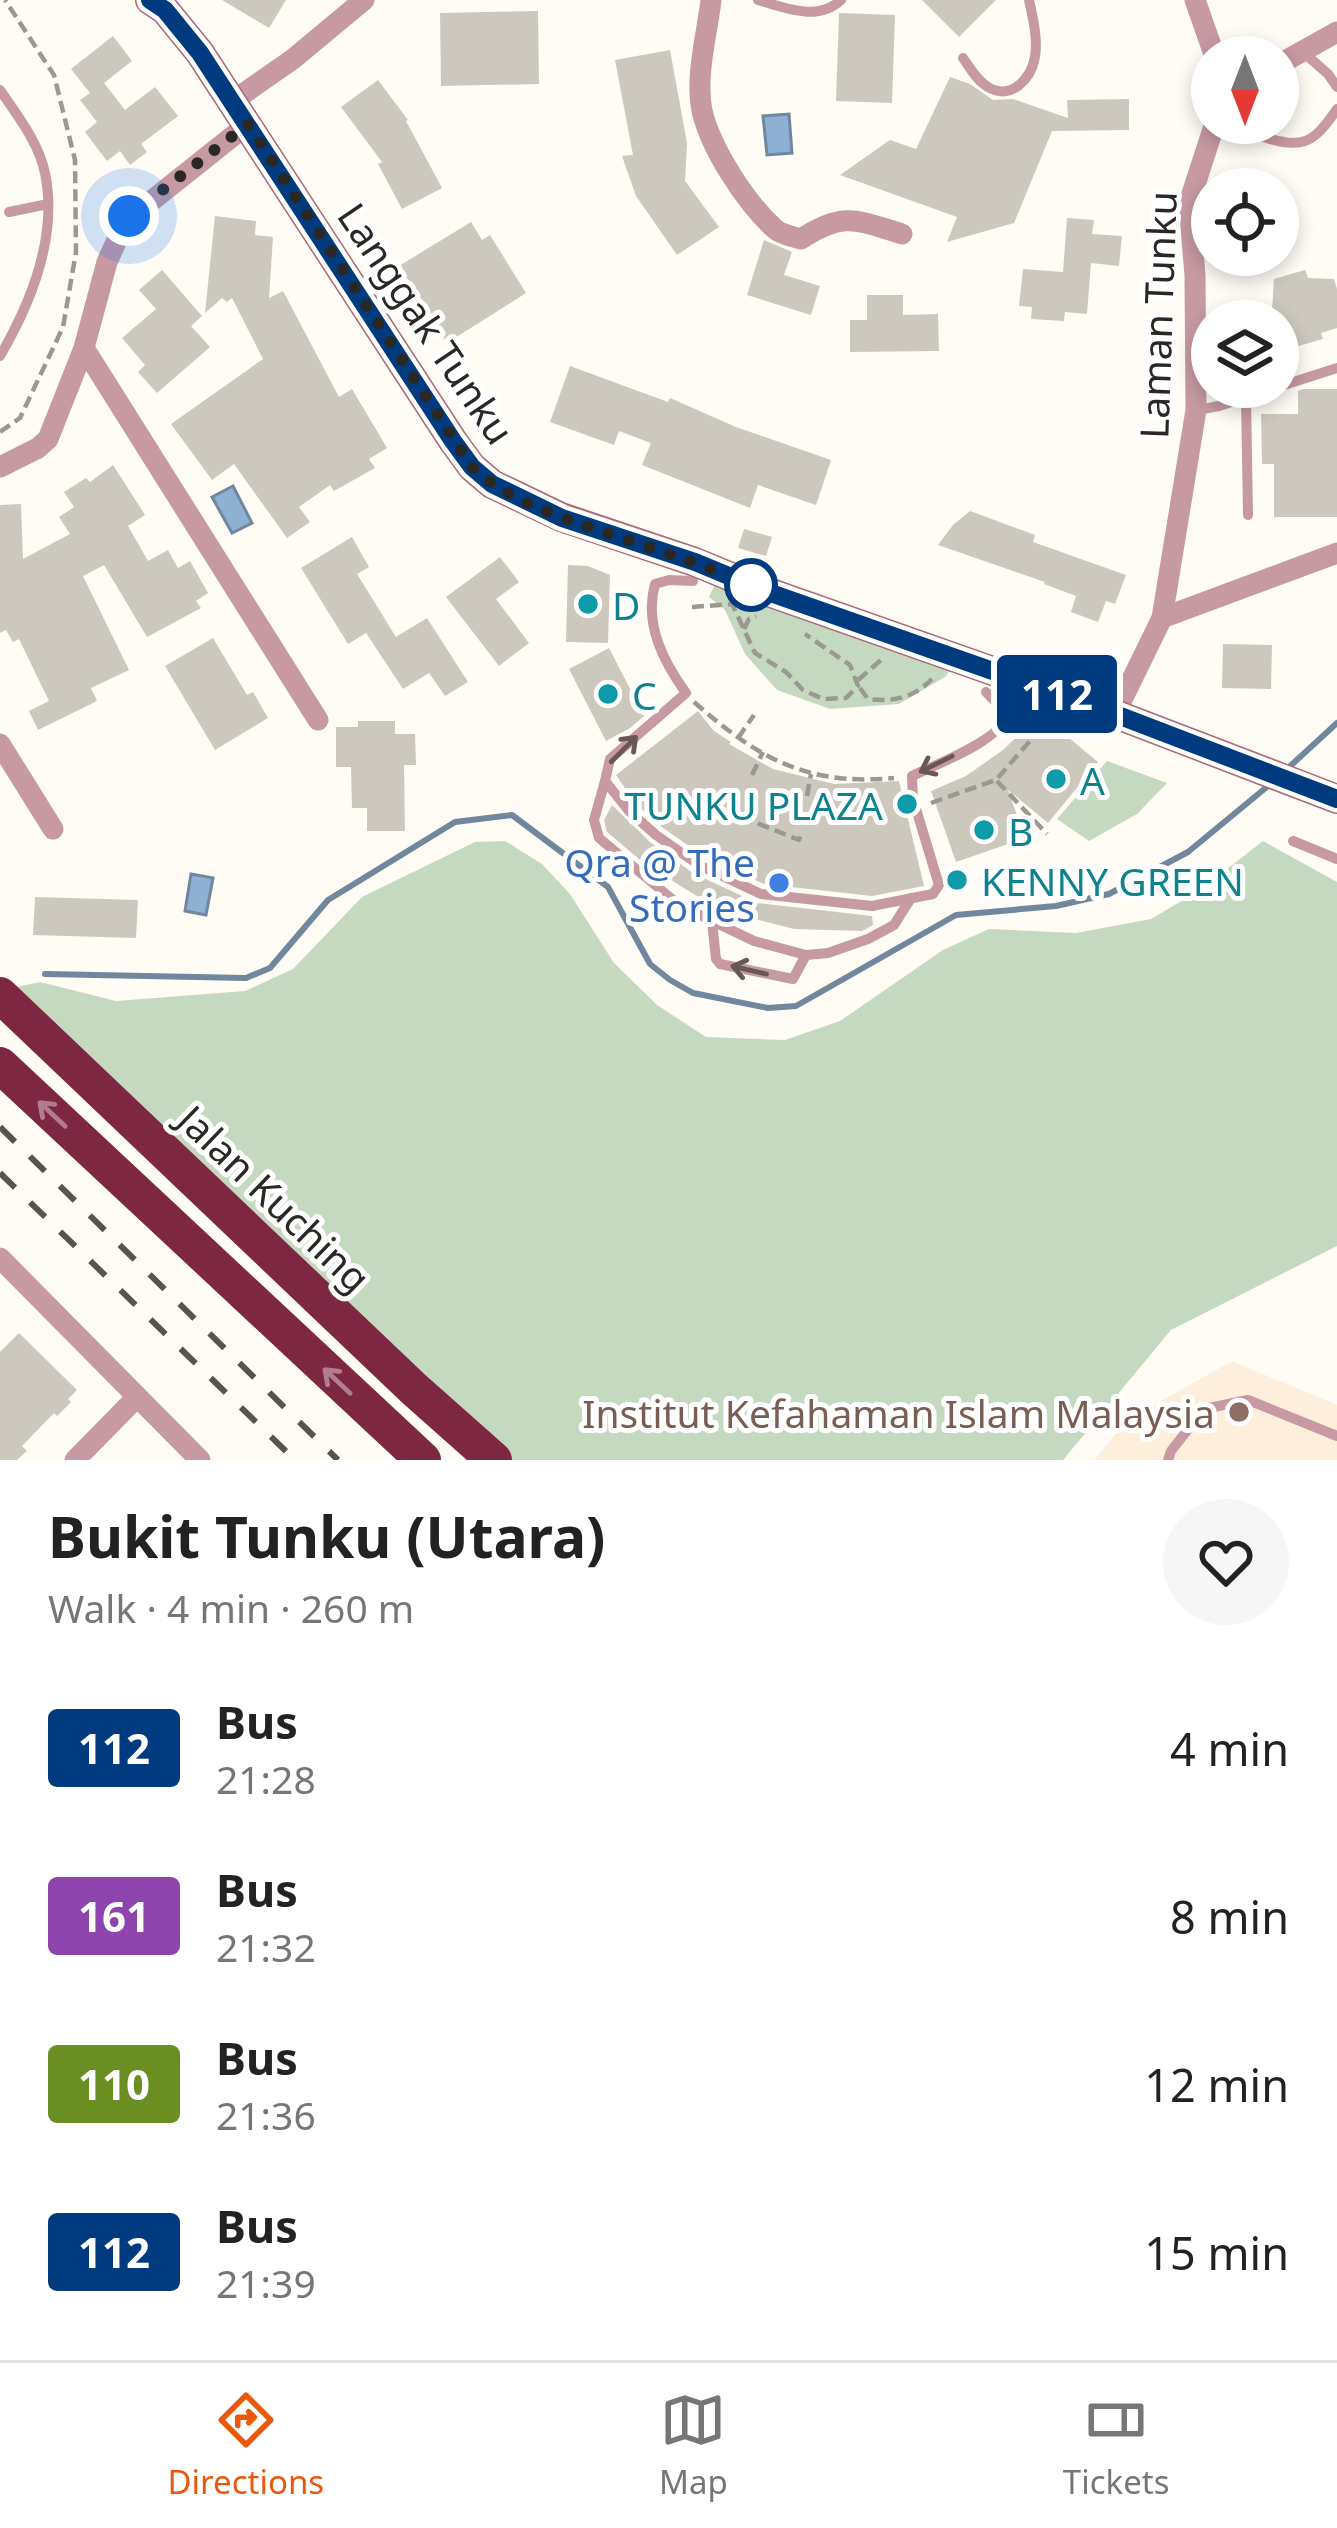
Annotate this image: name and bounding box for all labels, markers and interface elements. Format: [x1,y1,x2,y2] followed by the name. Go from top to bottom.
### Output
[1191,36,1299,144] north arrow
[1191,36,1299,408] map controls
[1191,168,1299,276] button: locate
[99,186,159,246] your location
[1126,190,1188,440] street label: Laman Tunku
[327,192,527,454] street label: Langgak Tunku
[1191,300,1299,408] button: layers
[726,560,776,610] unlabelled marker
[612,578,640,631] place label: D
[575,591,601,617] marker: D
[988,655,1126,733] line badge: 112
[1021,665,1093,722] text: 112
[632,668,657,721] place label: C
[595,681,621,707] marker: C
[608,735,638,765] one-way arrow
[1080,753,1105,806] place label: A
[919,754,955,776] one-way arrow
[1043,766,1069,792] marker: A
[624,778,883,831] place label: TUNKU PLAZA
[894,791,920,817] marker: TUNKU PLAZA
[1008,804,1033,857] place label: B
[971,817,997,843] marker: B
[564,835,755,933] place label: Qra @ The Stories
[981,854,1244,907] place label: KENNY GREEN
[944,867,970,893] marker: KENNY GREEN
[766,870,792,896] marker: Qra @ The Stories
[730,958,768,981] one-way arrow
[165,1090,383,1303] street label: Jalan Kuching
[38,1100,67,1128] one-way arrow
[322,1367,352,1395] one-way arrow
[582,1386,1215,1439] place label: Institut Kefahaman Islam Malaysia
[1226,1399,1252,1425] marker: Institut Kefahaman Islam Malaysia
[48,1497,605,1575] text: Bukit Tunku (Utara)
[1163,1499,1289,1625] button: heart
[48,1581,414,1634] text: Walk · 4 min · 260 m
[216,1691,298,1752] text: Bus
[1170,1718,1289,1779] text: 4 min
[78,1719,150,1776] text: 112
[216,1752,316,1805] text: 21:28
[216,1859,298,1920] text: Bus
[1170,1886,1289,1947] text: 8 min
[78,1887,150,1944] text: 161
[216,1920,316,1973] text: 21:32
[216,2027,298,2088] text: Bus
[1144,2054,1289,2115] text: 12 min
[78,2055,150,2112] text: 110
[216,2088,316,2141] text: 21:36
[216,2195,298,2256] text: Bus
[1144,2222,1289,2283] text: 15 min
[78,2223,150,2280] text: 112
[216,2256,316,2309] text: 21:39
[167,2387,324,2504] tab: Directions
[659,2387,728,2504] tab: Map
[1063,2387,1169,2504] tab: Tickets

